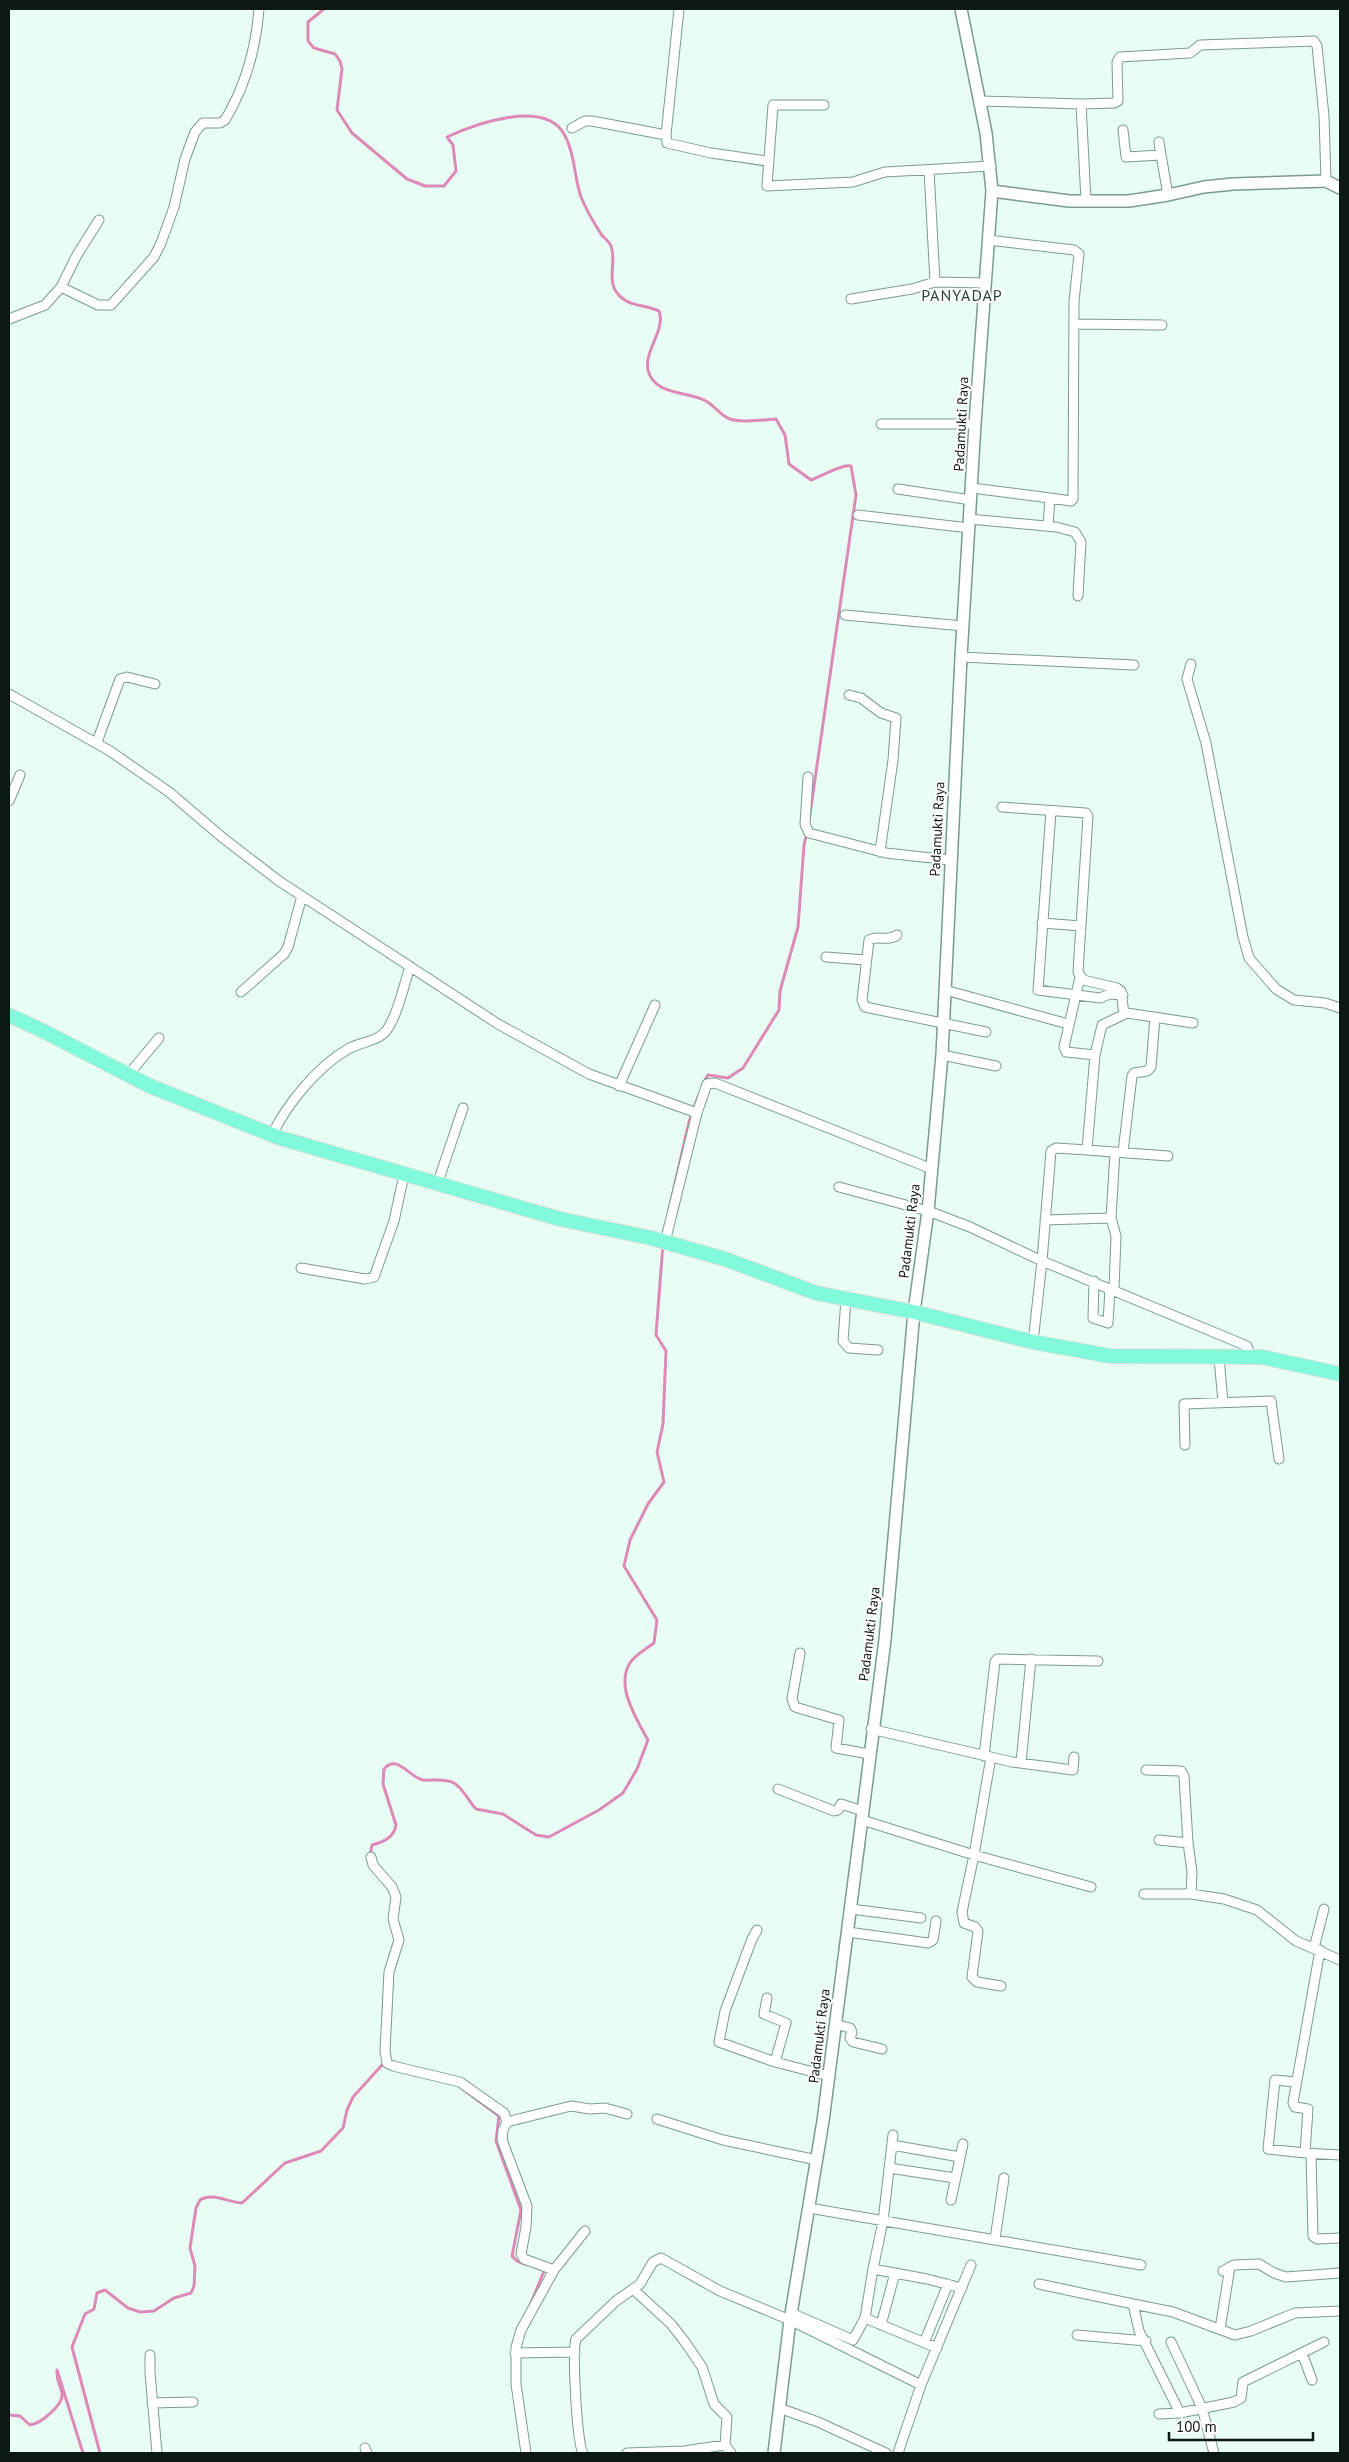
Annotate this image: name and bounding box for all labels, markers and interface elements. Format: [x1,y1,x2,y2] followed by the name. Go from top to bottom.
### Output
[921,285,1003,305] district label: PANYADAP
[950,376,972,472] street label: Padamukti Raya
[926,781,948,877] street label: Padamukti Raya
[894,1183,924,1279] street label: Padamukti Raya
[854,1586,884,1682] street label: Padamukti Raya
[804,1988,834,2084] street label: Padamukti Raya
[1169,2410,1313,2442] scale bar
[1176,2417,1217,2436] text: 100 m

